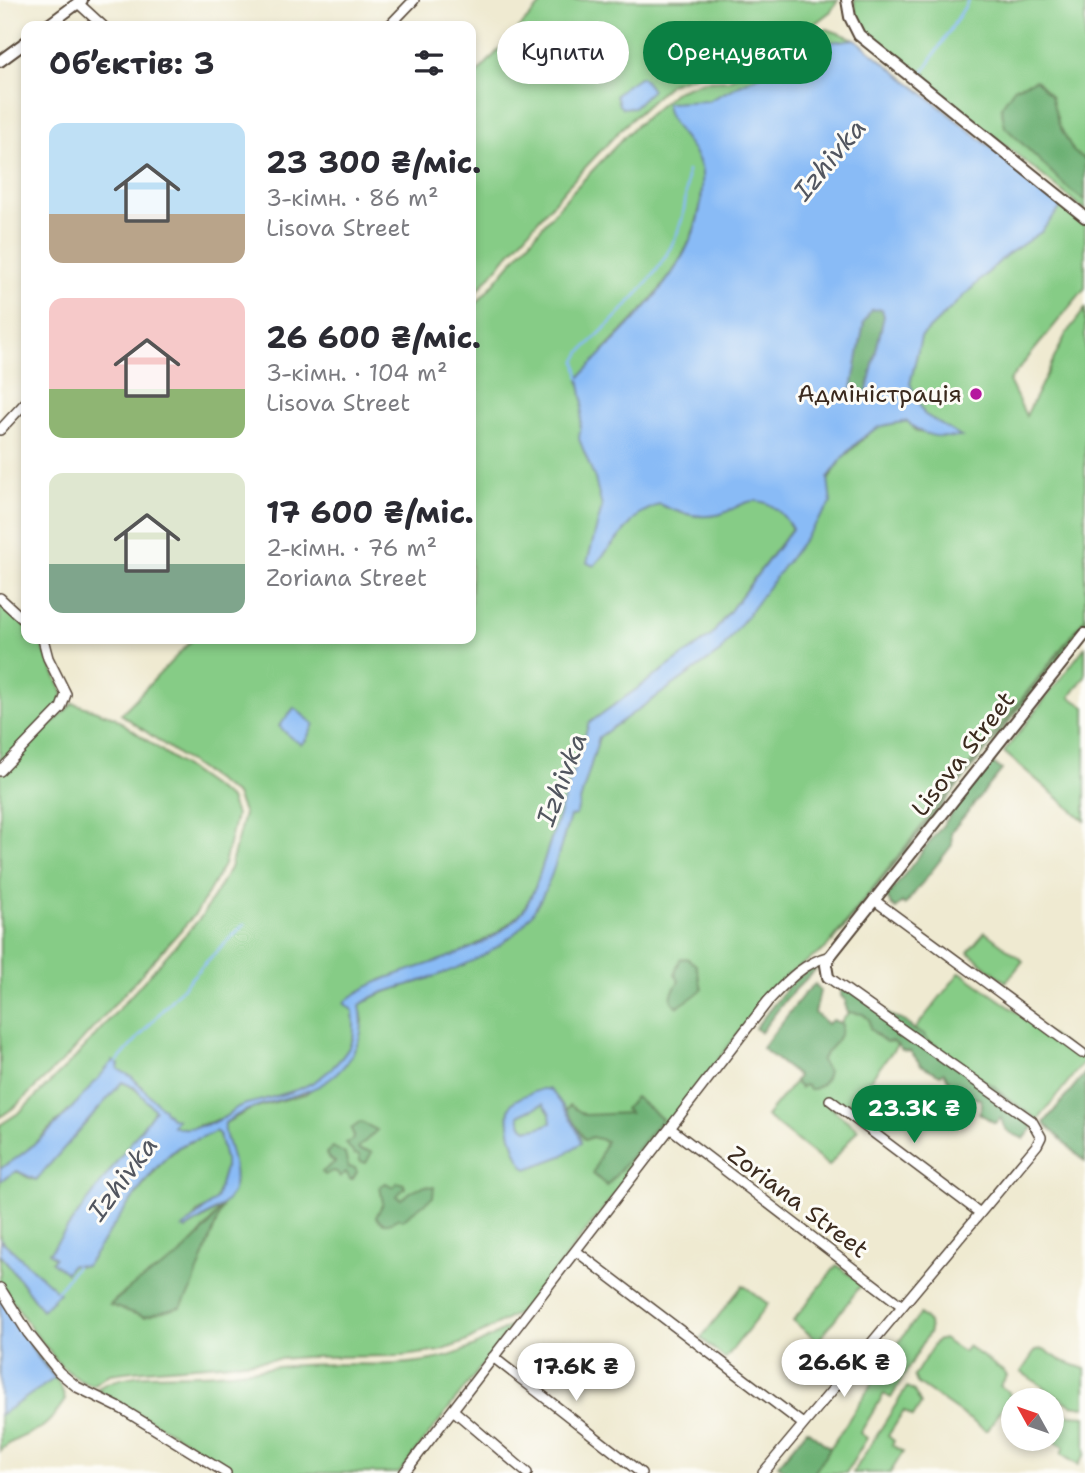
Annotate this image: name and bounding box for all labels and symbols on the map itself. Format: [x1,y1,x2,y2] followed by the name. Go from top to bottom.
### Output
[784,111,874,208] water label: Izhivka
[797,378,962,410] place label: Адміністрація
[968,386,984,402] marker: Адміністрація
[904,685,1022,823] street label: Lisova Street
[527,728,595,831] water label: Izhivka
[849,1086,979,1145] pin: 23.3K ₴
[78,1129,165,1228] water label: Izhivka
[721,1139,875,1265] street label: Zoriana Street
[779,1340,909,1399] pin: 26.6K ₴
[511,1344,641,1403] pin: 17.6K ₴
[1001,1388,1064,1451] north arrow

